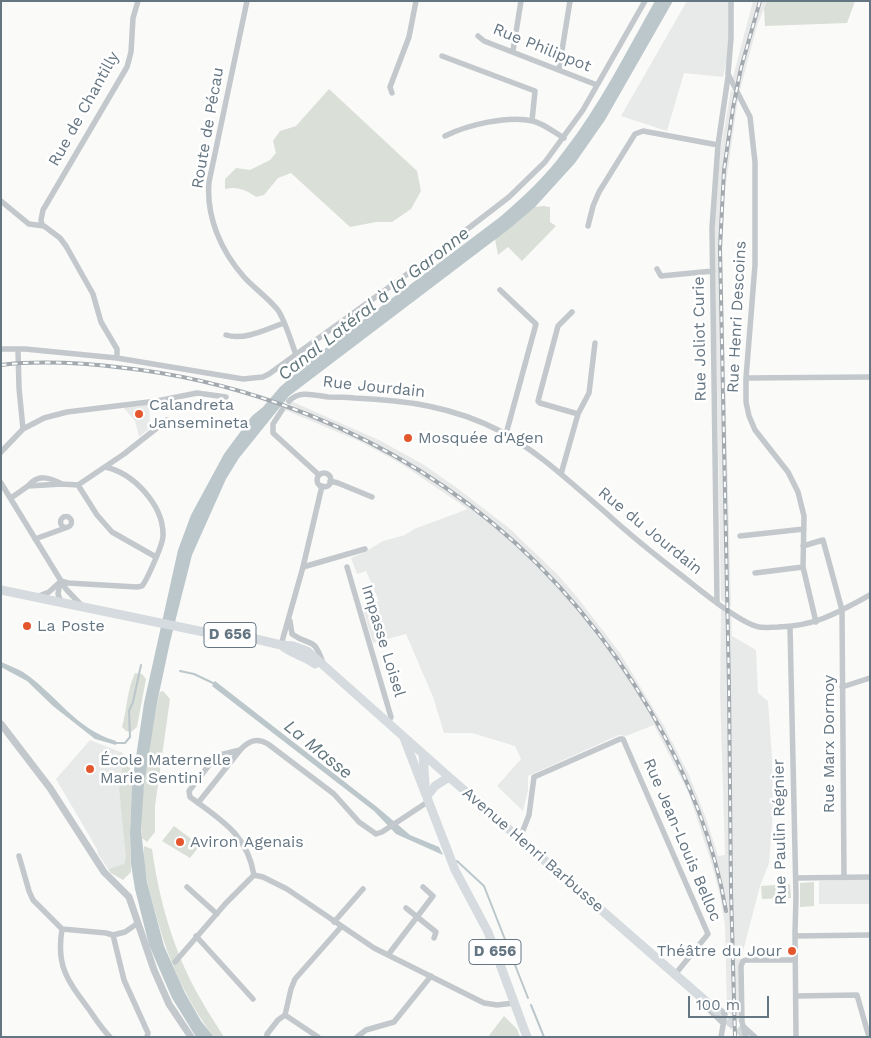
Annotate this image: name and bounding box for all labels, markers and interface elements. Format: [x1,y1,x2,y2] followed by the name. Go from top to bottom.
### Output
[490,20,594,76] street label: Rue Philippot
[45,48,123,170] street label: Rue de Chantilly
[188,66,228,190] street label: Route de Pécau
[274,223,474,385] water label: Canal Latéral à la Garonne
[723,240,751,394] street label: Rue Henri Descoins
[689,276,711,402] street label: Rue Joliot Curie
[322,372,426,402] street label: Rue Jourdain
[149,395,249,433] place label: Calandreta Jansemineta
[133,408,145,420] marker: Calandreta Jansemineta
[418,428,544,448] place label: Mosquée d'Agen
[402,432,414,444] marker: Mosquée d'Agen
[594,483,706,579] street label: Rue du Jourdain
[357,583,409,699] street label: Impasse Loisel
[37,616,105,636] place label: La Poste
[21,620,33,632] marker: La Poste
[204,622,256,648] road number: D 656
[819,675,839,813] street label: Rue Marx Dormoy
[279,716,357,784] water label: La Masse
[100,750,231,788] place label: École Maternelle Marie Sentini
[639,756,725,924] street label: Rue Jean-Louis Belloc
[769,759,791,905] street label: Rue Paulin Régnier
[84,763,96,775] marker: École Maternelle Marie Sentini
[458,783,608,917] street label: Avenue Henri Barbusse
[190,832,304,852] place label: Aviron Agenais
[174,836,186,848] marker: Aviron Agenais
[469,940,521,964] road number: D 656
[657,941,782,961] place label: Théâtre du Jour
[786,945,798,957] marker: Théâtre du Jour
[691,986,772,1018] scale bar
[696,996,740,1014] text: 100 m

